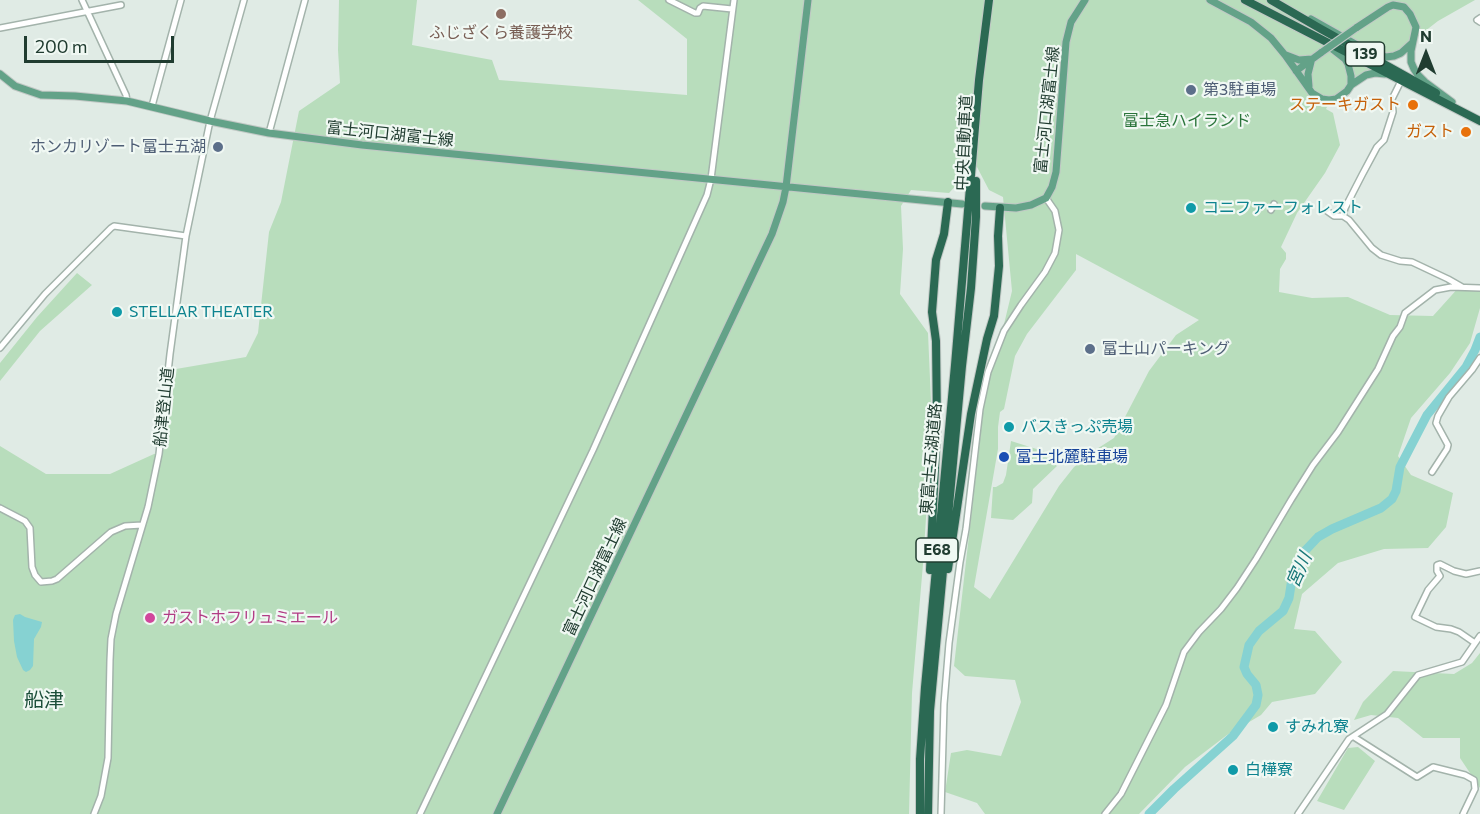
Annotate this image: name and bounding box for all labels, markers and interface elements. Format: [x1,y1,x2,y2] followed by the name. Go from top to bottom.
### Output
[494,7,508,21] marker: ふじざくら養護学校
[429,23,573,43] place label: ふじざくら養護学校
[27,24,177,62] scale bar
[1396,24,1456,84] north arrow
[1420,26,1432,45] text: N
[35,35,88,57] text: 200 m
[1346,42,1384,66] road number: 139
[1031,45,1063,175] street label: 富士河口湖富士線
[1203,80,1276,100] place label: 第3駐車場
[1184,83,1198,97] marker: 第3駐車場
[952,95,976,191] street label: 中央自動車道
[1289,95,1401,115] place label: ステーキガスト
[1406,98,1420,112] marker: ステーキガスト
[1123,111,1251,131] park label: 富士急ハイランド
[325,118,455,150] street label: 富士河口湖富士線
[1406,122,1454,142] place label: ガスト
[1459,125,1473,139] marker: ガスト
[30,137,206,157] place label: ホンカリゾート富士五湖
[211,140,225,154] marker: ホンカリゾート富士五湖
[1203,198,1363,218] place label: コニファーフォレスト
[1184,201,1198,215] marker: コニファーフォレスト
[129,302,273,322] place label: STELLAR THEATER
[110,305,124,319] marker: STELLAR THEATER
[1102,339,1230,359] place label: 富士山パーキング
[1083,342,1097,356] marker: 富士山パーキング
[150,366,178,448] street label: 船津登山道
[917,402,945,516] street label: 東富士五湖道路
[1021,417,1133,437] place label: バスきっぷ売場
[1002,420,1016,434] marker: バスきっぷ売場
[1016,447,1128,467] place label: 富士北麓駐車場
[997,450,1011,464] marker: 富士北麓駐車場
[559,515,631,639] street label: 富士河口湖富士線
[916,538,958,562] road number: E68
[1282,549,1316,591] water label: 宮川
[162,608,338,628] place label: ガストホフリュミエール
[143,611,157,625] marker: ガストホフリュミエール
[24,688,64,712] district label: 船津
[1285,717,1349,737] place label: すみれ寮
[1266,720,1280,734] marker: すみれ寮
[1245,760,1293,780] place label: 白樺寮
[1226,763,1240,777] marker: 白樺寮

